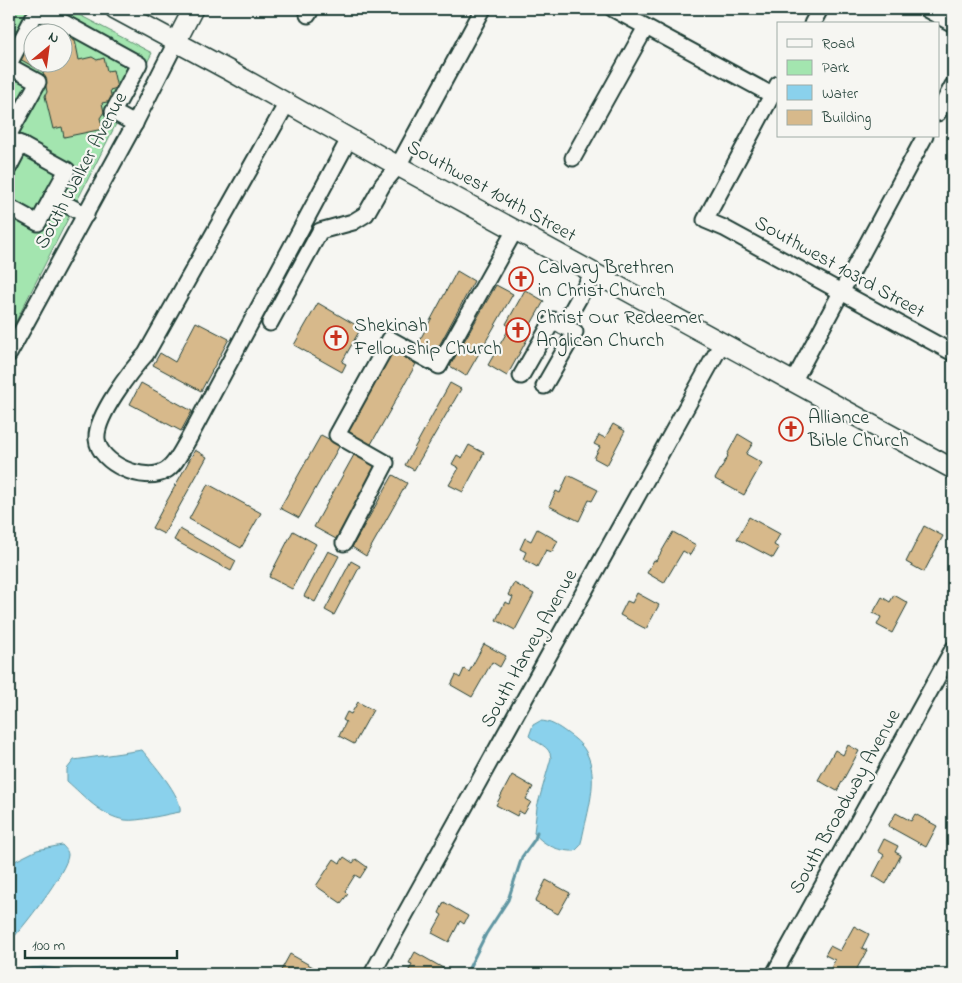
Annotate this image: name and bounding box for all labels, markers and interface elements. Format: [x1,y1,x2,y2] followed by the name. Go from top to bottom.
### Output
[22,22,72,72] north arrow
[777,22,940,138] legend
[44,26,63,49] text: N
[822,33,855,55] text: Road
[822,57,850,79] text: Park
[822,83,858,105] text: Water
[28,87,136,255] street label: South Walker Avenue
[821,107,871,130] text: Building
[401,133,581,251] street label: Southwest 104th Street
[748,209,930,327] street label: Southwest 103rd Street
[538,254,674,306] place label: Calvary Brethren in Christ Church
[508,266,534,292] church icon: Calvary Brethren in Christ Church
[536,304,705,357] place label: Christ Our Redeemer Anglican Church
[353,312,502,364] place label: Shekinah Fellowship Church
[505,317,531,343] church icon: Christ Our Redeemer Anglican Church
[323,325,349,351] church icon: Shekinah Fellowship Church
[807,404,909,456] place label: Alliance Bible Church
[778,416,804,442] church icon: Alliance Bible Church
[474,564,586,734] street label: South Harvey Avenue
[783,704,909,900] street label: South Broadway Avenue
[25,928,178,960] scale bar
[32,935,65,957] text: 100 m

